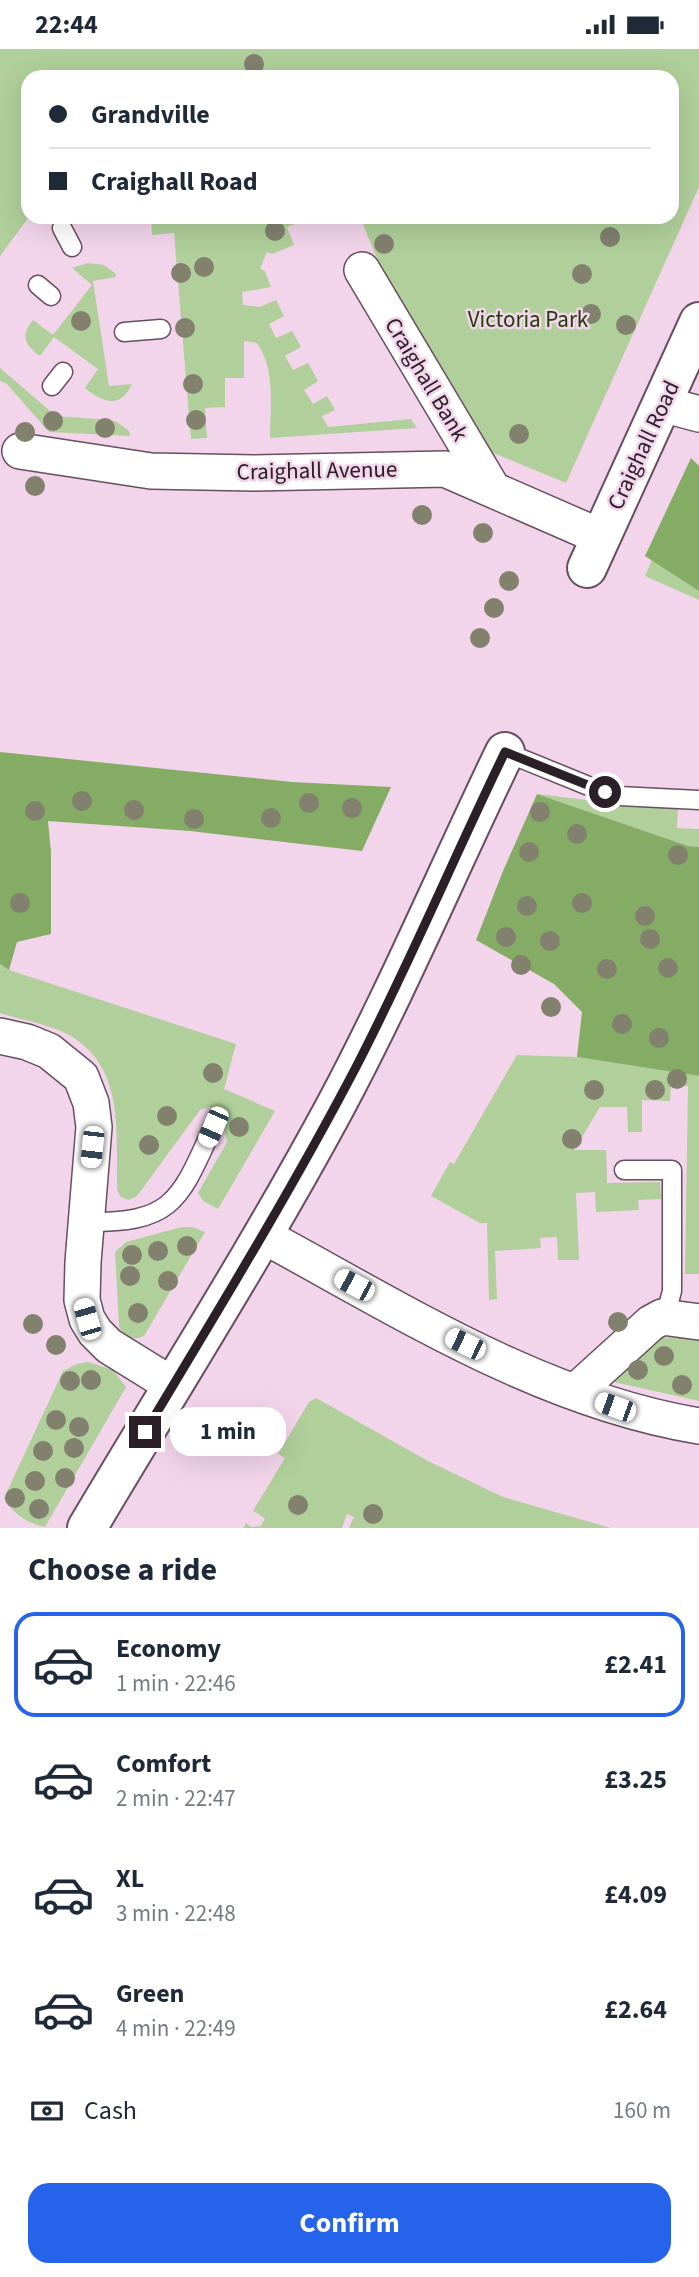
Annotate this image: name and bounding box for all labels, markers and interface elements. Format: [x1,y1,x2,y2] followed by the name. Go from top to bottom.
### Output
[35,6,98,43] text: 22:44
[91,96,210,133] text: Grandville
[91,163,258,200] text: Craighall Road
[468,303,589,336] park label: Victoria Park
[377,311,477,448] street label: Craighall Bank
[599,375,688,515] street label: Craighall Road
[236,453,398,488] street label: Craighall Avenue
[589,776,621,808] route start
[195,1104,232,1150] car
[80,1125,105,1169] car
[331,1266,378,1304] car
[72,1296,103,1342] car
[442,1325,489,1363] car
[592,1390,639,1424] car
[170,1407,285,1457] callout: 1 min
[200,1415,256,1448] text: 1 min
[129,1416,161,1448] route end
[28,1547,217,1593] text: Choose a ride
[116,1630,221,1667] text: Economy
[32,1633,95,1696] icon: car
[604,1646,667,1683] text: £2.41
[116,1667,236,1700] text: 1 min · 22:46
[116,1745,211,1782] text: Comfort
[32,1748,95,1811] icon: car
[604,1761,667,1798] text: £3.25
[116,1782,236,1815] text: 2 min · 22:47
[116,1860,144,1897] text: XL
[32,1863,95,1926] icon: car
[604,1876,667,1913] text: £4.09
[116,1897,236,1930] text: 3 min · 22:48
[116,1975,184,2012] text: Green
[32,1978,95,2041] icon: car
[604,1991,667,2028] text: £2.64
[116,2012,236,2045] text: 4 min · 22:49
[28,2092,66,2130] icon: cash
[84,2092,137,2129] text: Cash
[613,2094,671,2127] text: 160 m
[28,2183,671,2263] button: Confirm

